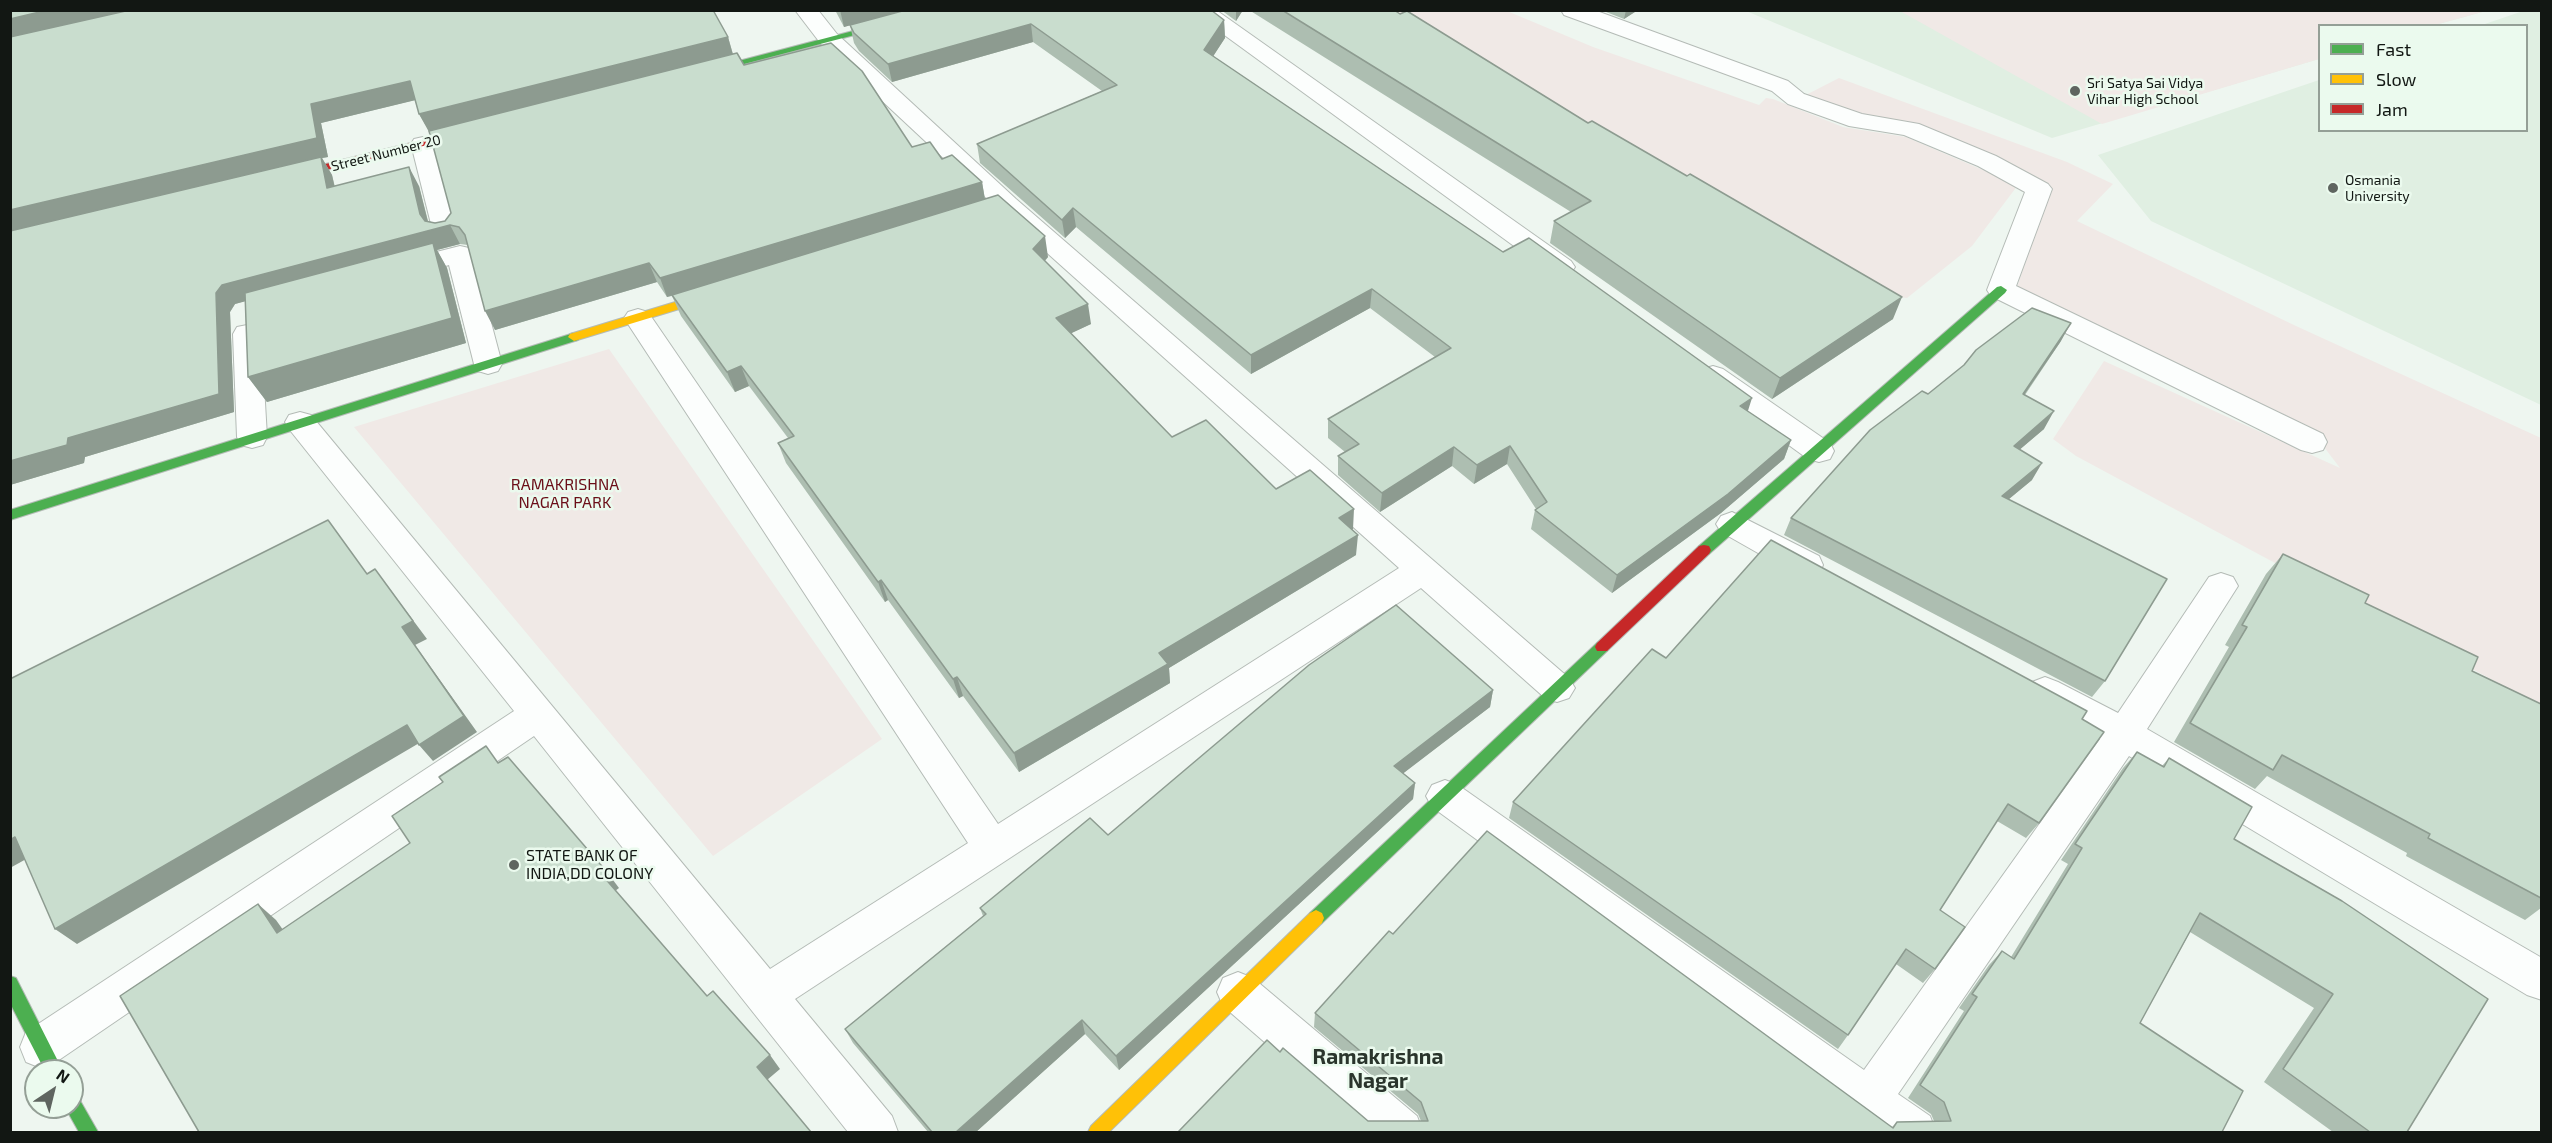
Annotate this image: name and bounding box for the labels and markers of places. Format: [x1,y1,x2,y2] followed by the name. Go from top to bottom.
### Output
[2087,75,2203,108] place label: Sri Satya Sai Vidya Vihar High School
[2068,84,2082,98] marker: Sri Satya Sai Vidya Vihar High School
[2345,172,2410,204] place label: Osmania University
[2326,181,2340,195] marker: Osmania University
[526,846,653,884] place label: STATE BANK OF INDIA,DD COLONY
[507,858,521,872] marker: STATE BANK OF INDIA,DD COLONY

